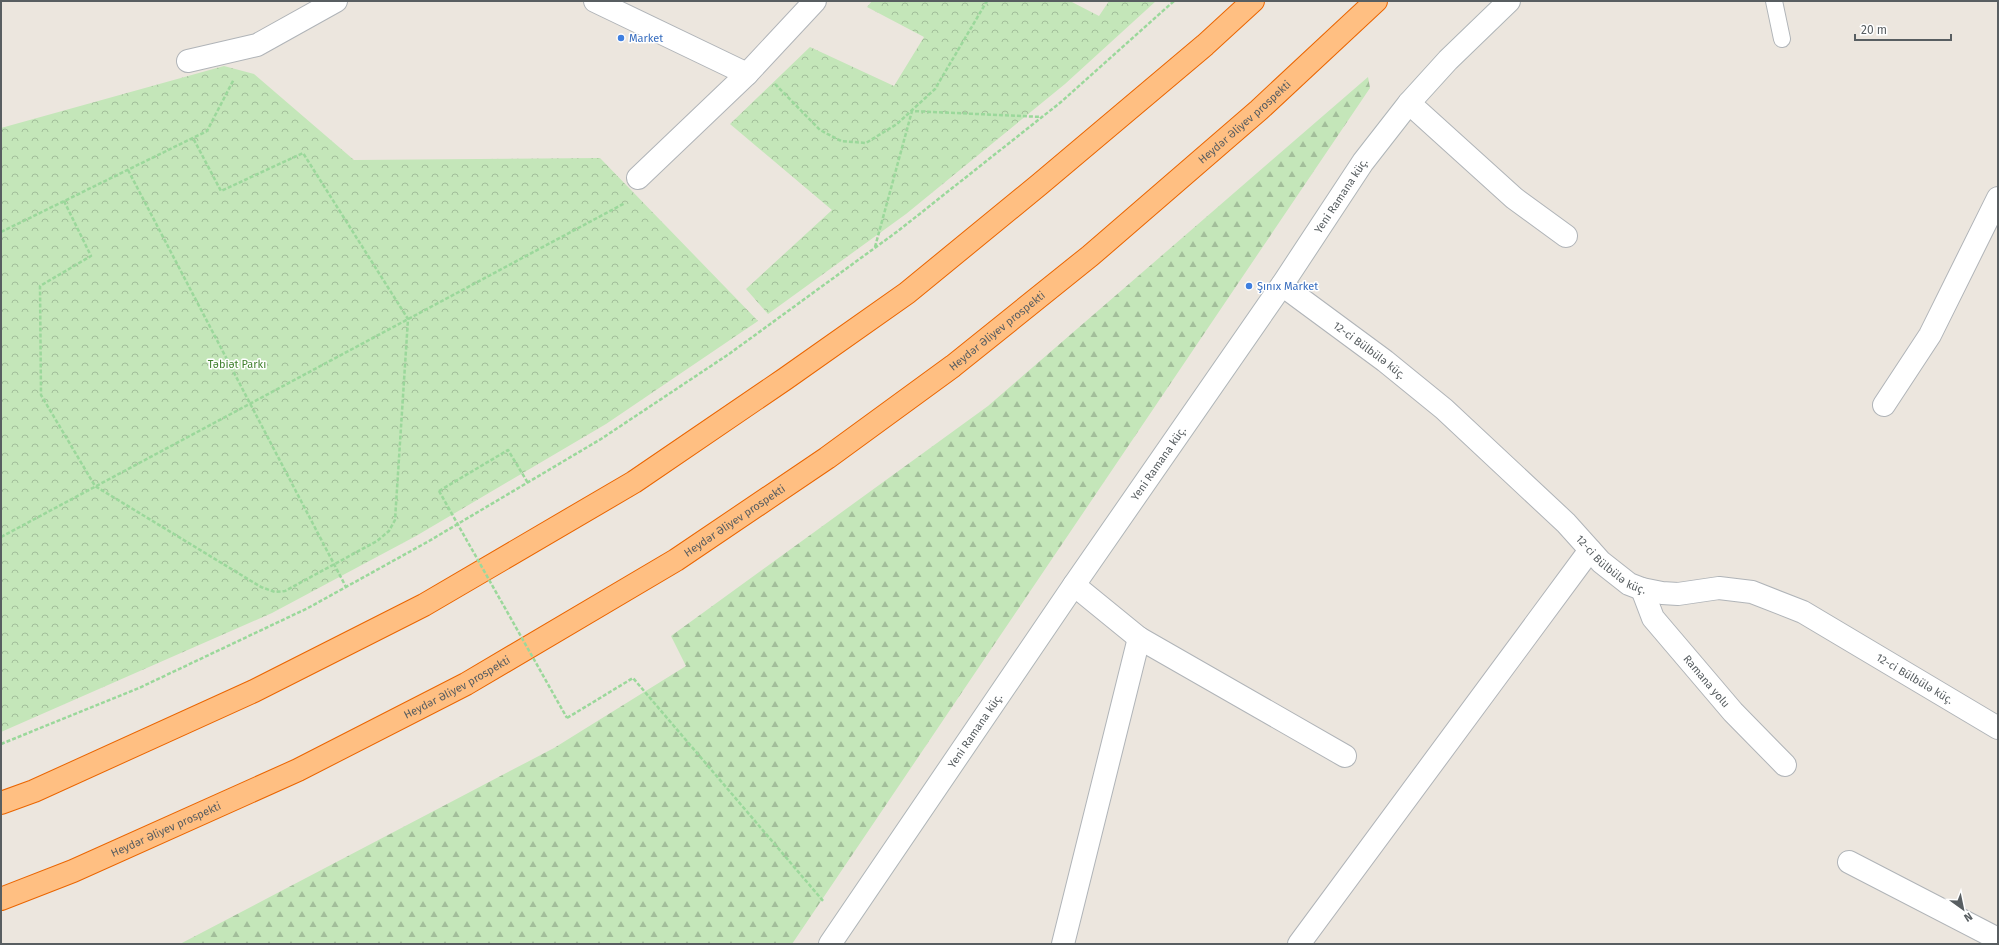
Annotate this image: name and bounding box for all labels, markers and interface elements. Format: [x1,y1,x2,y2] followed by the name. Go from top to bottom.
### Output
[1855,16,1951,42] scale bar
[1861,23,1887,37] text: 20 m
[629,32,663,45] place label: Market
[616,33,626,43] marker: Market
[1196,78,1294,167] street label: Heydər Əliyev prospekti
[1312,156,1371,236] street label: Yeni Ramana küç.
[1257,280,1318,293] place label: Şınıx Market
[1244,281,1254,291] marker: Şınıx Market
[947,289,1048,374] street label: Heydər Əliyev prospekti
[1330,319,1408,382] street label: 12-ci Bülbülə küç.
[208,358,266,371] park label: Təbiət Parkı
[1129,424,1189,503] street label: Yeni Ramana küç.
[682,482,788,560] street label: Heydər Əliyev prospekti
[1573,533,1647,597] street label: 12-ci Bülbülə küç.
[1874,651,1956,707] street label: 12-ci Bülbülə küç.
[402,653,513,722] street label: Heydər Əliyev prospekti
[1680,653,1732,710] street label: Ramana yolu
[946,691,1006,771] street label: Yeni Ramana küç.
[109,799,223,860] street label: Heydər Əliyev prospekti
[1943,889,1983,929] north arrow
[1962,910,1975,924] text: N

